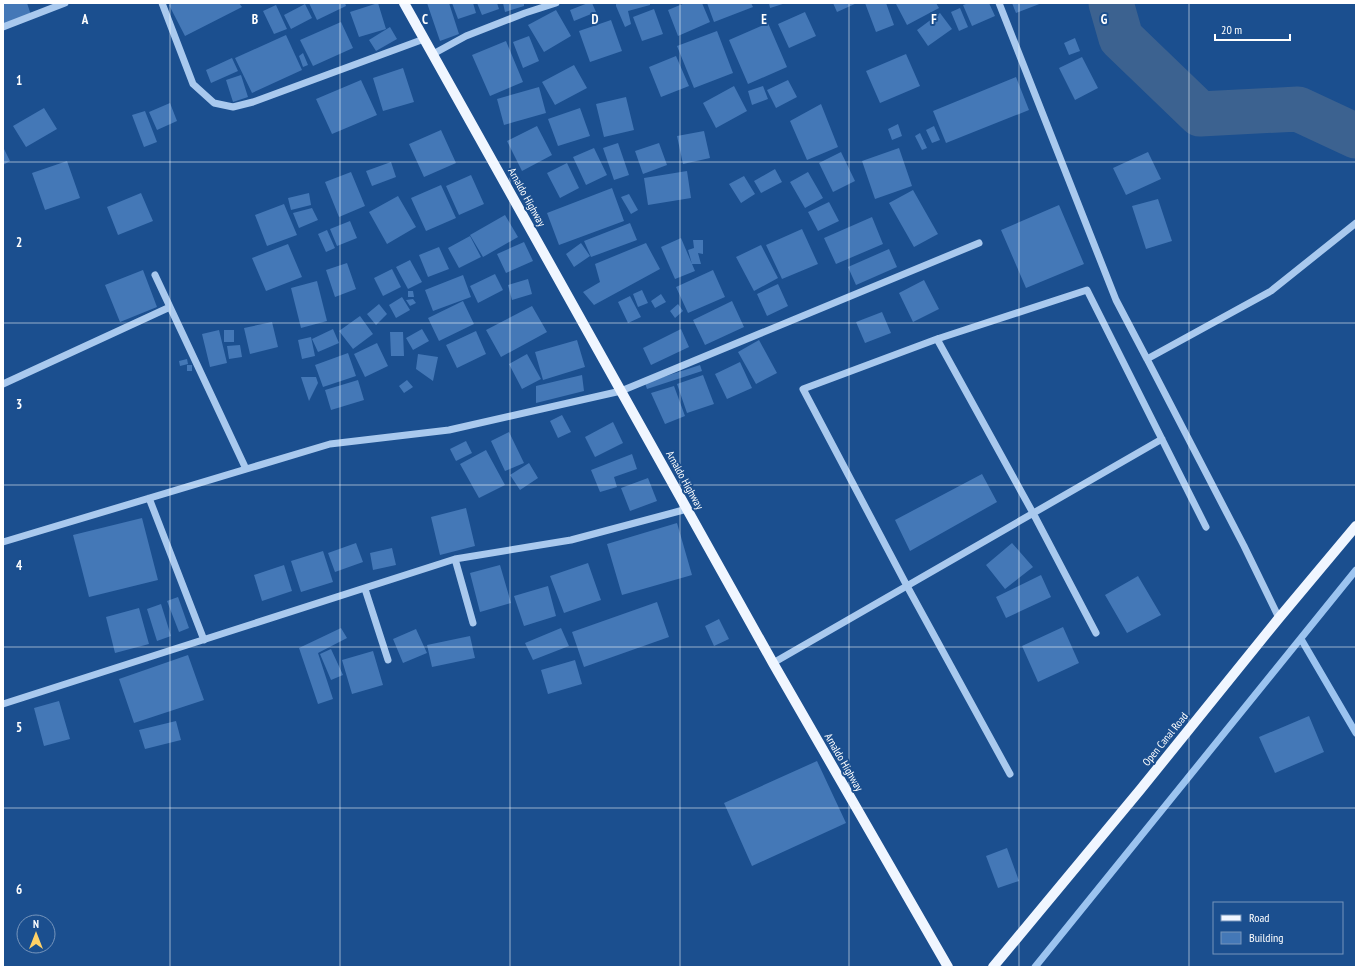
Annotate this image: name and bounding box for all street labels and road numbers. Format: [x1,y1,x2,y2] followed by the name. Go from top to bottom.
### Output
[505,165,549,229] street label: Arnaldo Highway
[663,448,707,512] street label: Arnaldo Highway
[1139,709,1191,769] street label: Open Canal Road
[822,730,867,794] street label: Arnaldo Highway

